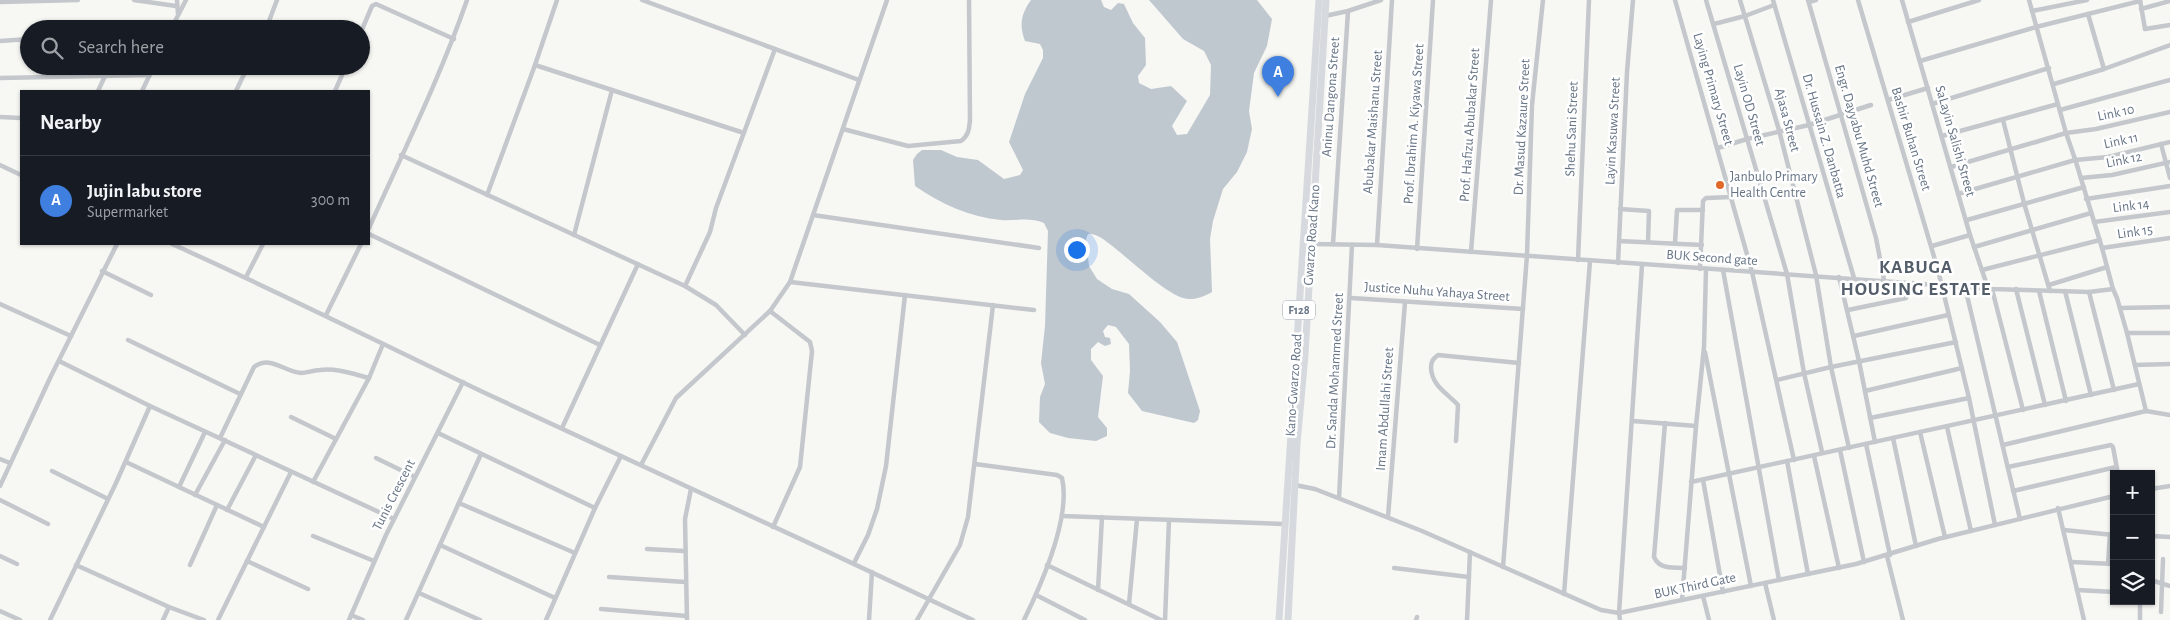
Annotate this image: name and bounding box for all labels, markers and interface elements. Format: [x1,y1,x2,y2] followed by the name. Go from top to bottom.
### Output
[20,20,370,75] search box
[1690,31,1736,147] street label: Laying Primary Street
[38,34,66,62] icon: search
[1320,36,1342,158] street label: Aninu Dangona Street
[78,38,164,57] text: Search here
[1401,43,1427,205] street label: Prof. Ibrahim A. Kiyawa Street
[1458,47,1482,202] street label: Prof. Hafizu Abubakar Street
[1361,49,1385,195] street label: Abubakar Maishanu Street
[1262,56,1294,97] pin: A
[1511,58,1533,196] street label: Dr. Masud Kazaure Street
[1731,63,1767,148] street label: Layin OD Street
[1832,63,1886,209] street label: Engr. Dayyabu Muhd Street
[1800,72,1849,200] street label: Dr. Hussain Z. Danbatta
[1603,76,1623,185] street label: Layin Kasuwa Street
[1563,81,1581,177] street label: Shehu Sani Street
[1932,84,1978,199] street label: SaLayin Salishi Street
[1889,86,1934,193] street label: Bashir Buhan Street
[1772,87,1802,154] street label: Ajasa Street
[2096,102,2136,124] street label: Link 10
[40,112,101,133] text: Nearby
[2103,131,2139,151] street label: Link 11
[2105,150,2143,170] street label: Link 12
[1730,170,1818,200] place label: Janbulo Primary Health Centre
[1714,179,1726,191] marker: Janbulo Primary Health Centre
[87,182,202,201] text: Jujin labu store
[1301,184,1323,286] street label: Gwarzo Road Kano
[51,192,61,208] text: A
[311,192,350,208] text: 300 m
[2112,197,2150,215] street label: Link 14
[87,204,168,220] text: Supermarket
[2116,223,2154,241] street label: Link 15
[1064,237,1090,263] your location
[1666,248,1758,268] street label: BUK Second gate
[1841,258,1991,299] district label: KABUGA HOUSING ESTATE
[1364,280,1511,304] street label: Justice Nuhu Yahaya Street
[1324,292,1346,449] street label: Dr. Sanda Mohammed Street
[1283,300,1315,320] road number: F128
[1283,333,1305,437] street label: Kano-Gwarzo Road
[1374,346,1396,471] street label: Imam Abdullahi Street
[370,457,418,533] street label: Tunis Crescent
[2110,470,2155,605] map controls
[2110,470,2155,515] button: +
[2110,515,2155,560] button: −
[2110,560,2155,605] button: layers
[1653,571,1737,601] street label: BUK Third Gate

